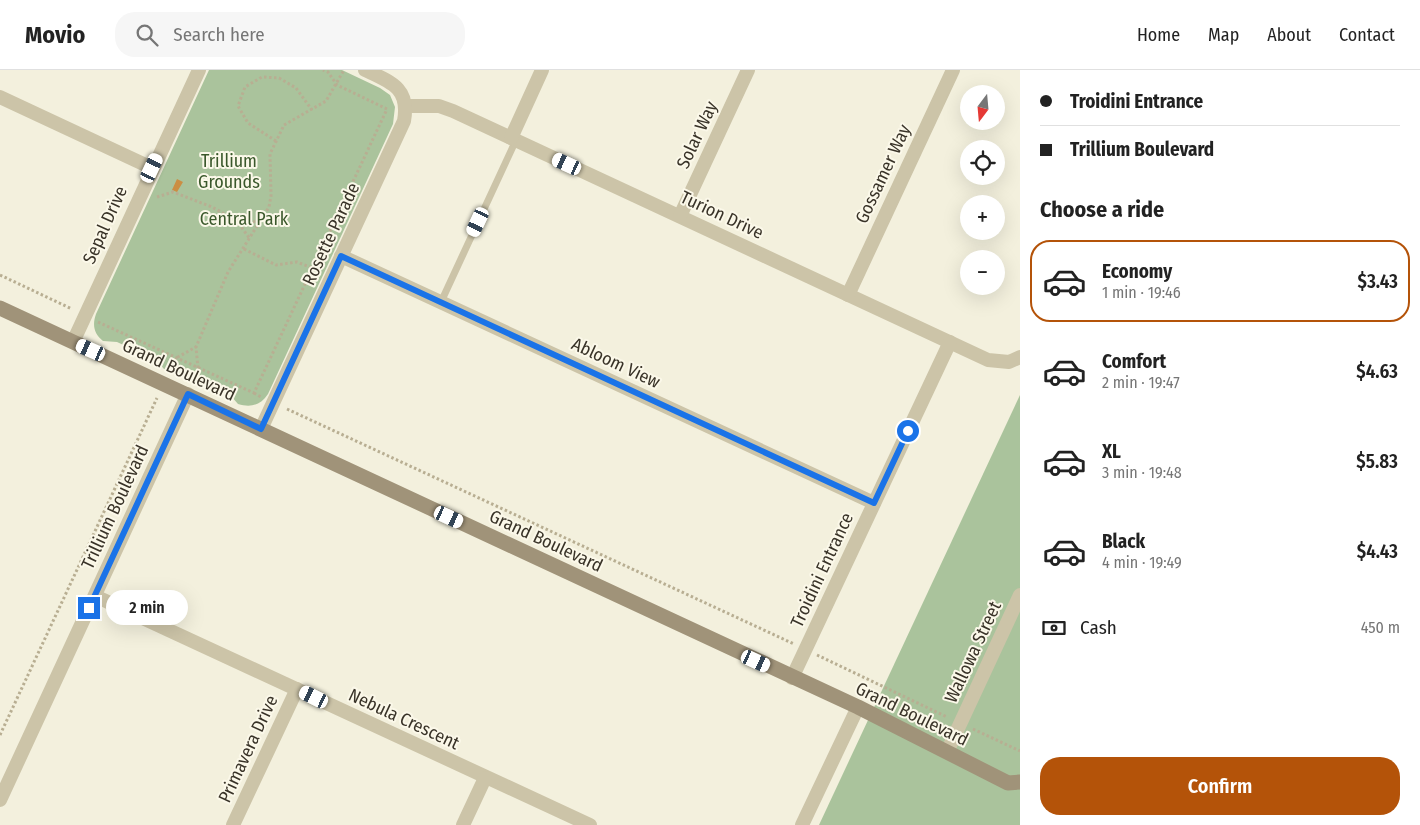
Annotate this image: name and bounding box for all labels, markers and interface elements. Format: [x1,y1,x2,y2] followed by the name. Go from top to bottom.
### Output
[115,12,465,57] search box
[25,21,85,49] text: Movio
[133,21,161,49] icon: search
[173,23,265,46] text: Search here
[1137,24,1180,46] text: Home
[1208,24,1239,46] text: Map
[1267,24,1311,46] text: About
[1339,24,1395,46] text: Contact
[960,85,1005,130] north arrow
[960,85,1005,295] map controls
[1070,90,1203,113] text: Troidini Entrance
[672,98,722,172] street label: Solar Way
[851,121,915,227] street label: Gossamer Way
[1070,138,1214,161] text: Trillium Boulevard
[960,140,1005,185] button: locate
[198,150,260,193] park label: Trillium Grounds
[138,151,165,185] car
[550,151,583,177] car
[298,179,364,289] street label: Rosette Parade
[78,183,132,267] street label: Sepal Drive
[677,186,767,244] street label: Turion Drive
[960,195,1005,240] button: +
[1040,196,1164,223] text: Choose a ride
[464,205,491,239] car
[200,208,289,230] park label: Central Park
[960,250,1005,295] button: −
[1042,259,1087,304] icon: car
[1102,260,1172,283] text: Economy
[1358,270,1398,293] text: $3.43
[1102,283,1181,302] text: 1 min · 19:46
[568,333,664,393] street label: Abloom View
[119,334,239,406] street label: Grand Boulevard
[74,337,107,363] car
[1042,349,1087,394] icon: car
[1102,350,1166,373] text: Comfort
[1356,360,1398,383] text: $4.63
[1102,373,1180,392] text: 2 min · 19:47
[897,420,919,442] route start
[1042,439,1087,484] icon: car
[1102,440,1121,463] text: XL
[77,441,153,573] street label: Trillium Boulevard
[1356,450,1398,473] text: $5.83
[1102,463,1182,482] text: 3 min · 19:48
[432,504,465,530] car
[486,505,606,577] street label: Grand Boulevard
[786,509,858,631] street label: Troidini Entrance
[1042,529,1087,574] icon: car
[1102,530,1145,553] text: Black
[1357,540,1398,563] text: $4.43
[1102,553,1182,572] text: 4 min · 19:49
[106,590,189,626] callout: 2 min
[78,597,100,619] route end
[129,598,165,617] text: 2 min
[940,598,1006,706] street label: Wallowa Street
[1040,614,1068,642] icon: cash
[1080,616,1117,639] text: Cash
[1361,618,1400,637] text: 450 m
[739,648,772,674] car
[852,677,972,751] street label: Grand Boulevard
[297,684,330,710] car
[345,684,463,754] street label: Nebula Crescent
[214,692,283,806] street label: Primavera Drive
[1040,757,1400,815] button: Confirm

